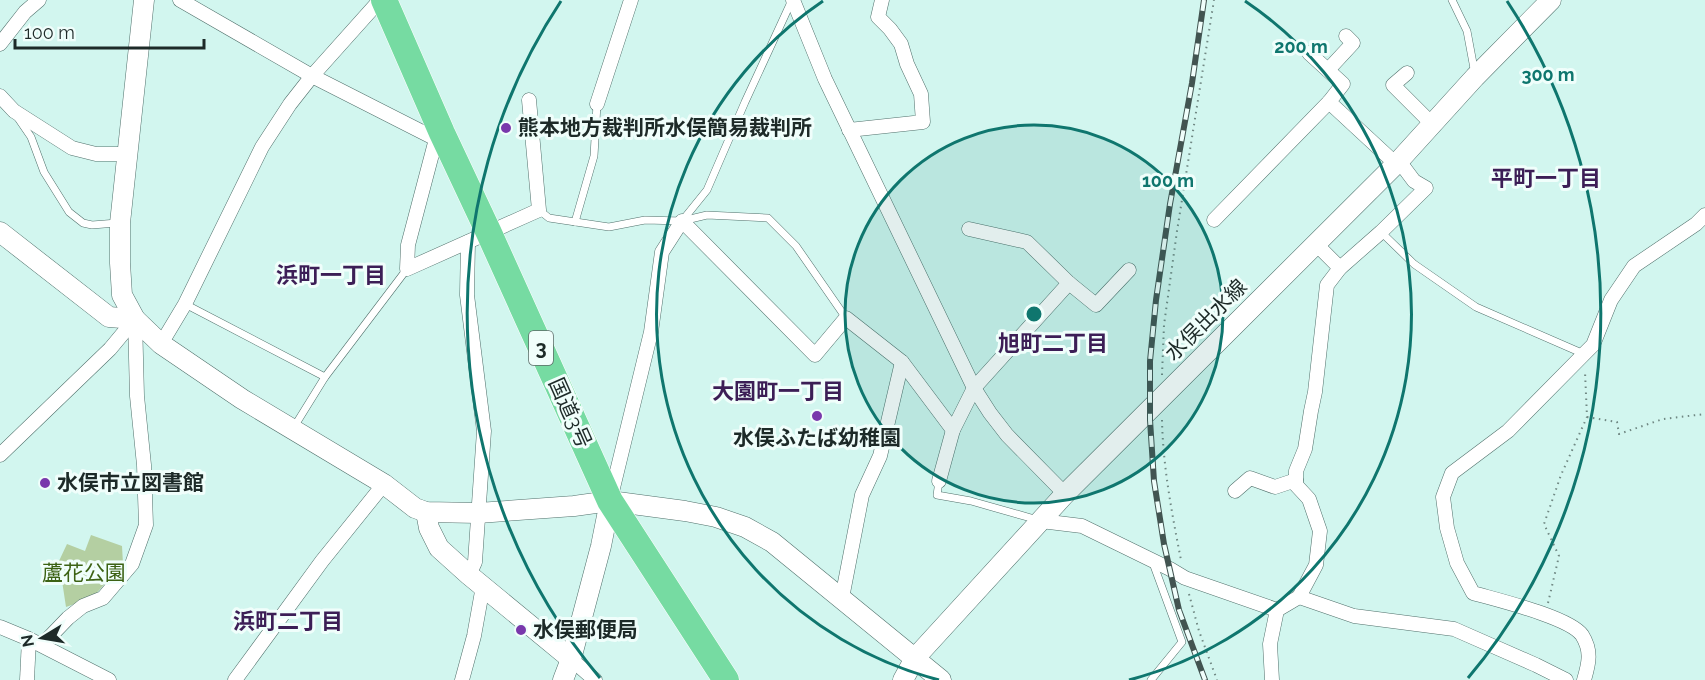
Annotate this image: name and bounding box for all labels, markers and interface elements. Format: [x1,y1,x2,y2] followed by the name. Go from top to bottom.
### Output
[15,12,204,50] scale bar
[24,22,75,43] text: 100 m
[1274,36,1328,57] text: 200 m
[1521,64,1575,85] text: 300 m
[518,115,812,140] place label: 熊本地方裁判所水俣簡易裁判所
[499,121,513,135] marker: 熊本地方裁判所水俣簡易裁判所
[1491,165,1601,191] district label: 平町一丁目
[1142,170,1194,191] text: 100 m
[276,262,386,288] district label: 浜町一丁目
[1160,274,1252,366] street label: 水俣出水線
[1024,304,1044,324] centre of rings
[998,330,1108,356] district label: 旭町二丁目
[529,331,553,365] road number: 3
[544,374,597,452] street label: 国道3号
[712,378,844,404] district label: 大園町一丁目
[810,409,824,423] marker: 水俣ふたば幼稚園
[733,425,901,450] place label: 水俣ふたば幼稚園
[57,470,204,495] place label: 水俣市立図書館
[38,476,52,490] marker: 水俣市立図書館
[42,560,126,585] park label: 蘆花公園
[12,608,72,668] north arrow
[233,608,343,634] district label: 浜町二丁目
[533,617,638,642] place label: 水俣郵便局
[514,623,528,637] marker: 水俣郵便局
[17,633,38,649] text: N

